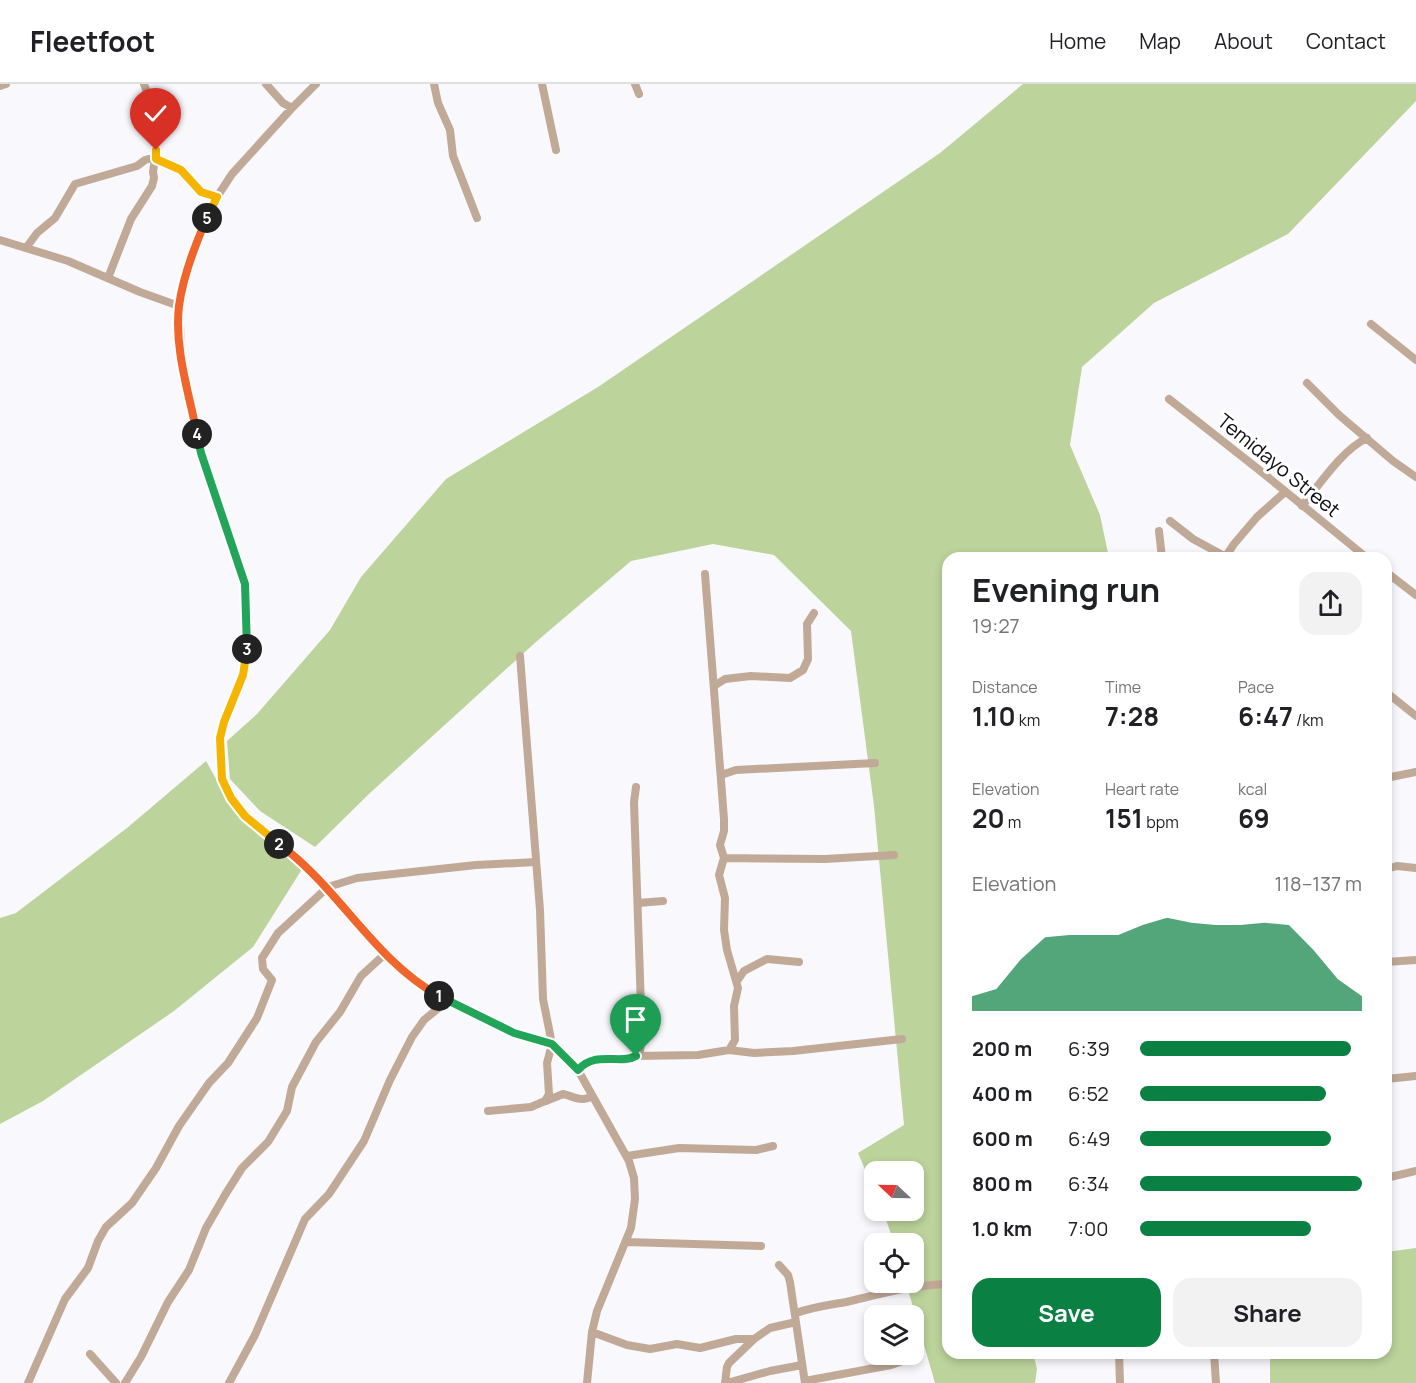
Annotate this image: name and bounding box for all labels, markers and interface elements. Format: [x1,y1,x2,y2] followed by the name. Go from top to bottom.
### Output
[30,22,155,60] text: Fleetfoot
[1049,27,1106,55] text: Home
[1139,27,1181,55] text: Map
[1214,27,1273,55] text: About
[1306,27,1386,55] text: Contact
[130,88,181,150] pin
[139,97,172,130] icon: check
[192,203,222,233] pin: 5
[202,207,212,229] text: 5
[1212,407,1346,523] street label: Temidayo Street
[182,419,212,449] pin: 4
[192,423,202,445] text: 4
[972,567,1160,612] text: Evening run
[1299,572,1362,635] button: share
[972,612,1020,639] text: 19:27
[232,634,262,664] pin: 3
[242,638,252,660] text: 3
[972,676,1038,698] text: Distance
[1105,676,1141,698] text: Time
[1238,676,1274,698] text: Pace
[972,698,1016,734] text: 1.10
[1105,698,1159,734] text: 7:28
[1238,698,1293,734] text: 6:47
[1016,709,1040,731] text: km
[1293,709,1324,731] text: /km
[972,778,1040,800] text: Elevation
[1105,778,1179,800] text: Heart rate
[1238,778,1267,800] text: kcal
[972,800,1005,836] text: 20
[1105,800,1143,836] text: 151
[1238,800,1270,836] text: 69
[1005,811,1021,833] text: m
[1143,811,1179,833] text: bpm
[264,829,294,859] pin: 2
[274,833,284,855] text: 2
[972,870,1056,897] text: Elevation
[1275,870,1362,897] text: 118–137 m
[424,981,454,1011] pin: 1
[435,985,443,1007] text: 1
[610,994,661,1056] pin
[619,1003,652,1036] icon: arrive
[972,1035,1032,1062] text: 200 m
[1068,1035,1110,1062] text: 6:39
[972,1080,1032,1107] text: 400 m
[1068,1080,1109,1107] text: 6:52
[972,1125,1033,1152] text: 600 m
[1068,1125,1110,1152] text: 6:49
[864,1161,924,1221] north arrow
[864,1161,924,1365] map controls
[972,1170,1033,1197] text: 800 m
[1068,1170,1109,1197] text: 6:34
[972,1215,1032,1242] text: 1.0 km
[1068,1215,1108,1242] text: 7:00
[864,1233,924,1293] button: locate
[972,1278,1161,1347] button: Save
[1173,1278,1362,1347] button: Share
[864,1305,924,1365] button: layers

